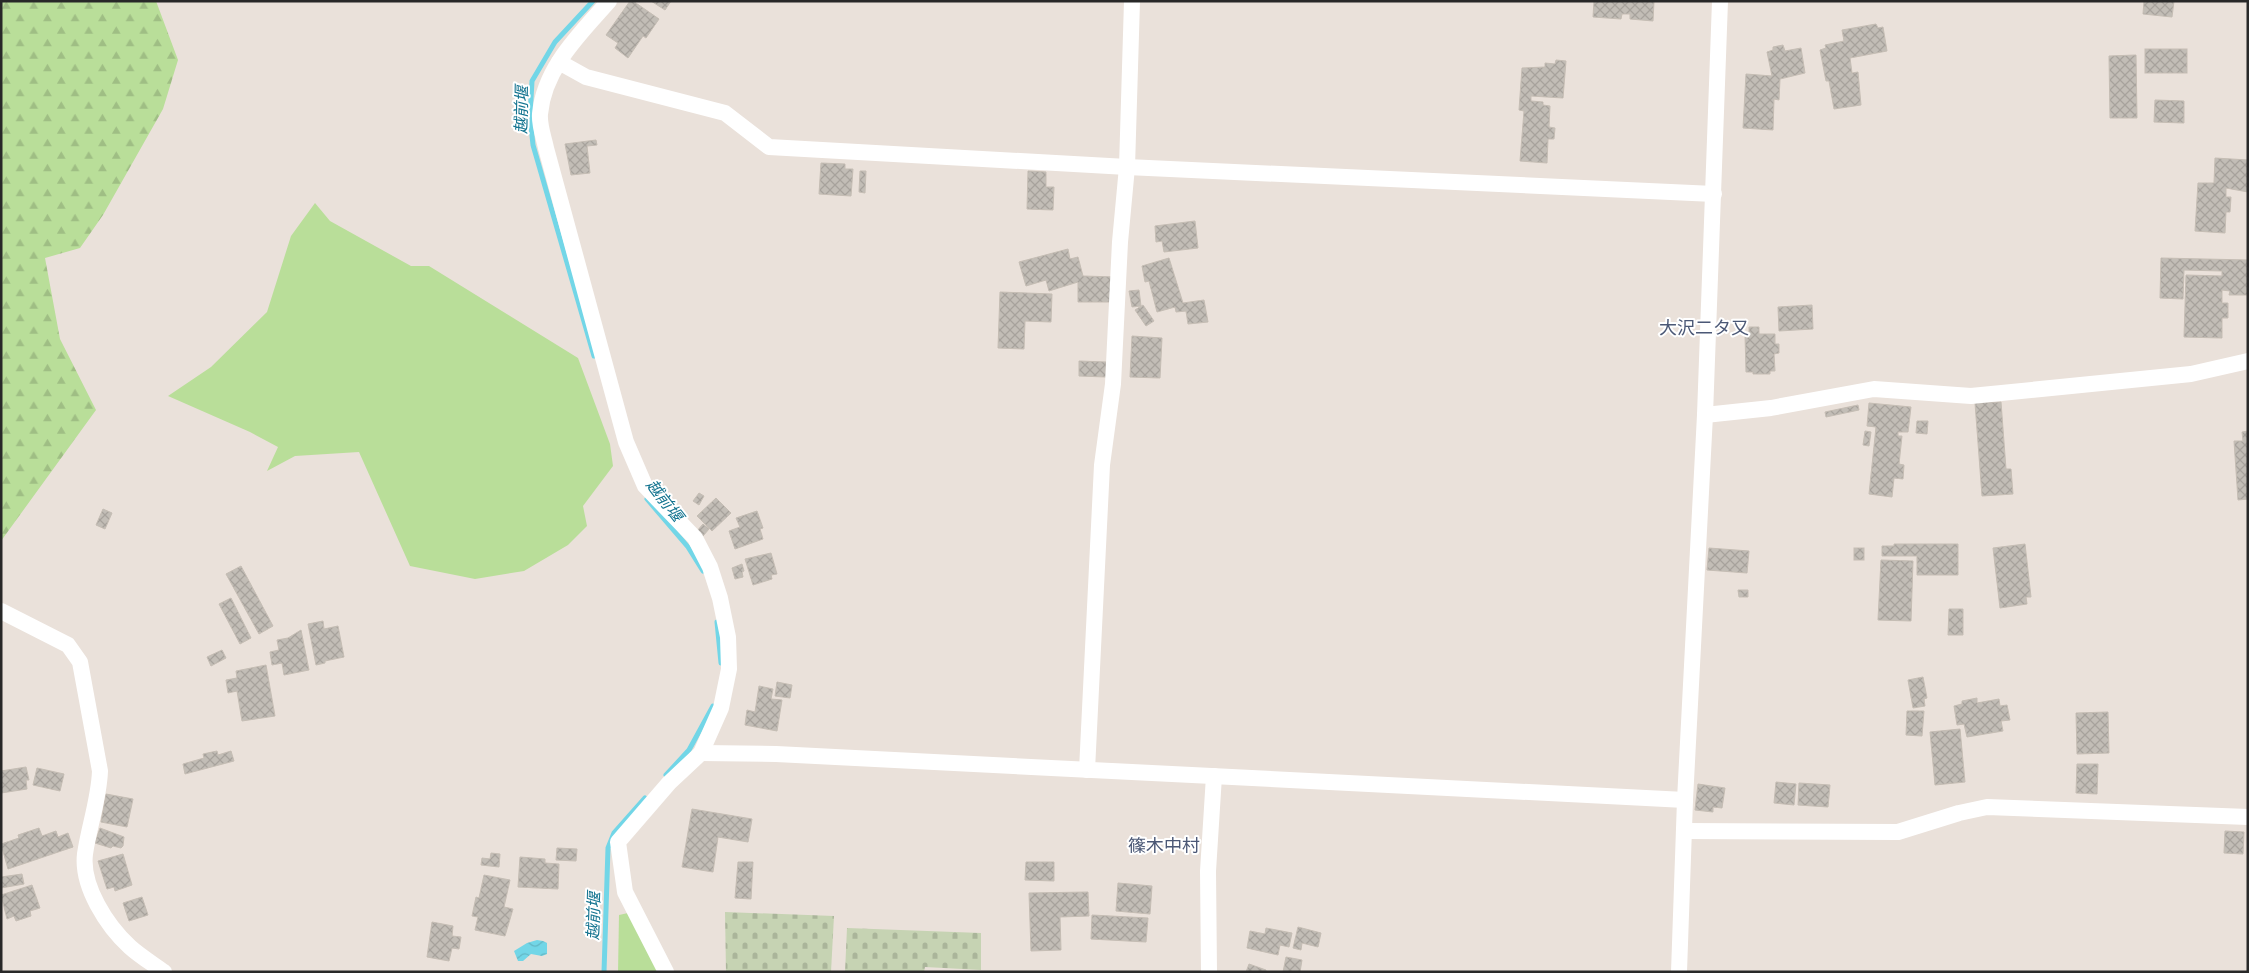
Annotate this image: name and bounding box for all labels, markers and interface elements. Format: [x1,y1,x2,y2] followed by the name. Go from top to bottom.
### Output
[511,83,531,134] water label: 越前堰
[1659,316,1749,339] district label: 大沢二タ又
[642,475,689,527] water label: 越前堰
[1128,834,1200,857] district label: 篠木中村
[582,889,604,940] water label: 越前堰

